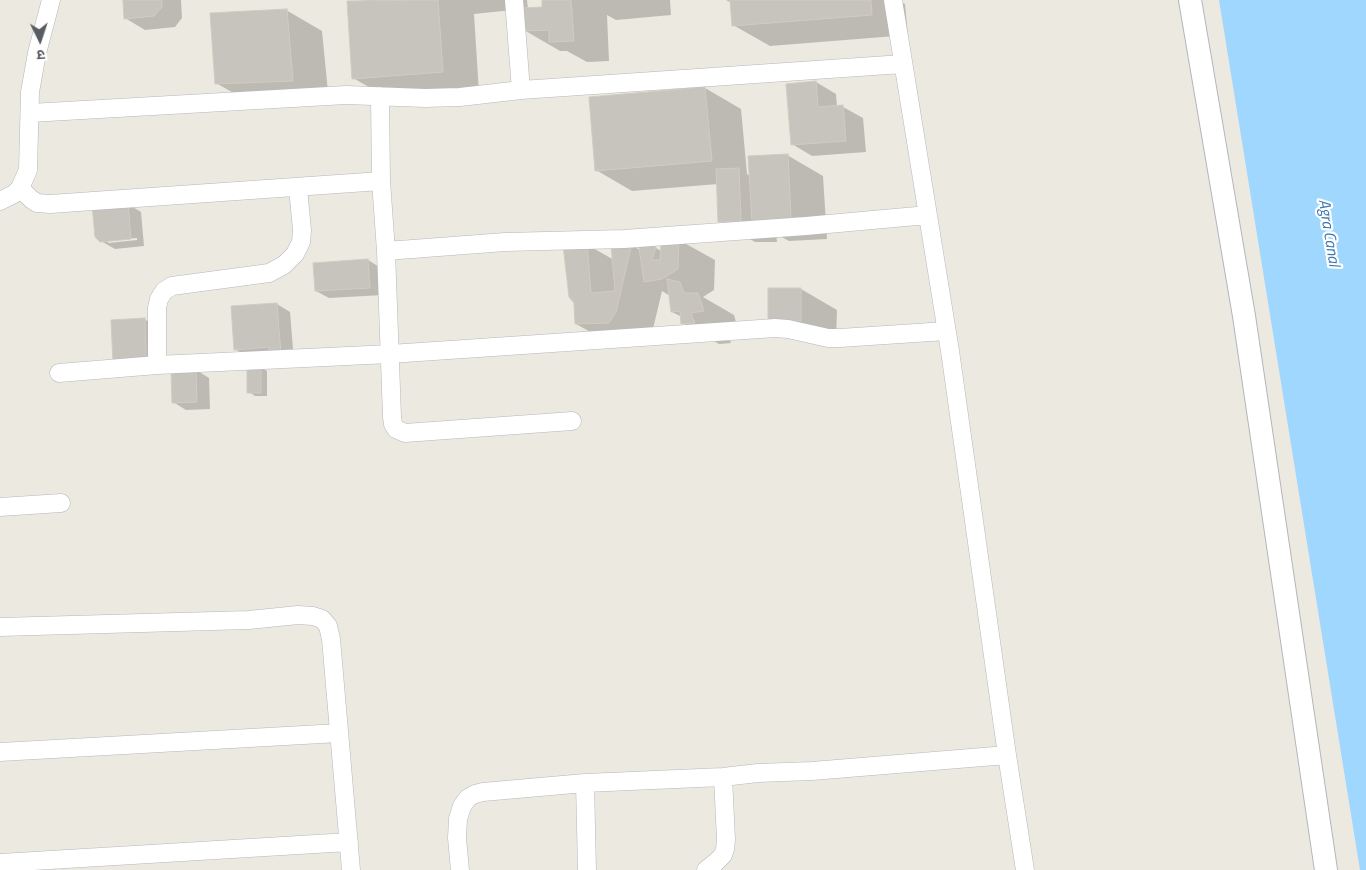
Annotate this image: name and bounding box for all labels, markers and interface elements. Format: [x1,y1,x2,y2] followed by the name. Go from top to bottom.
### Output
[15,15,65,65] north arrow
[36,45,46,66] text: उ
[1313,198,1343,268] water label: Agra Canal

